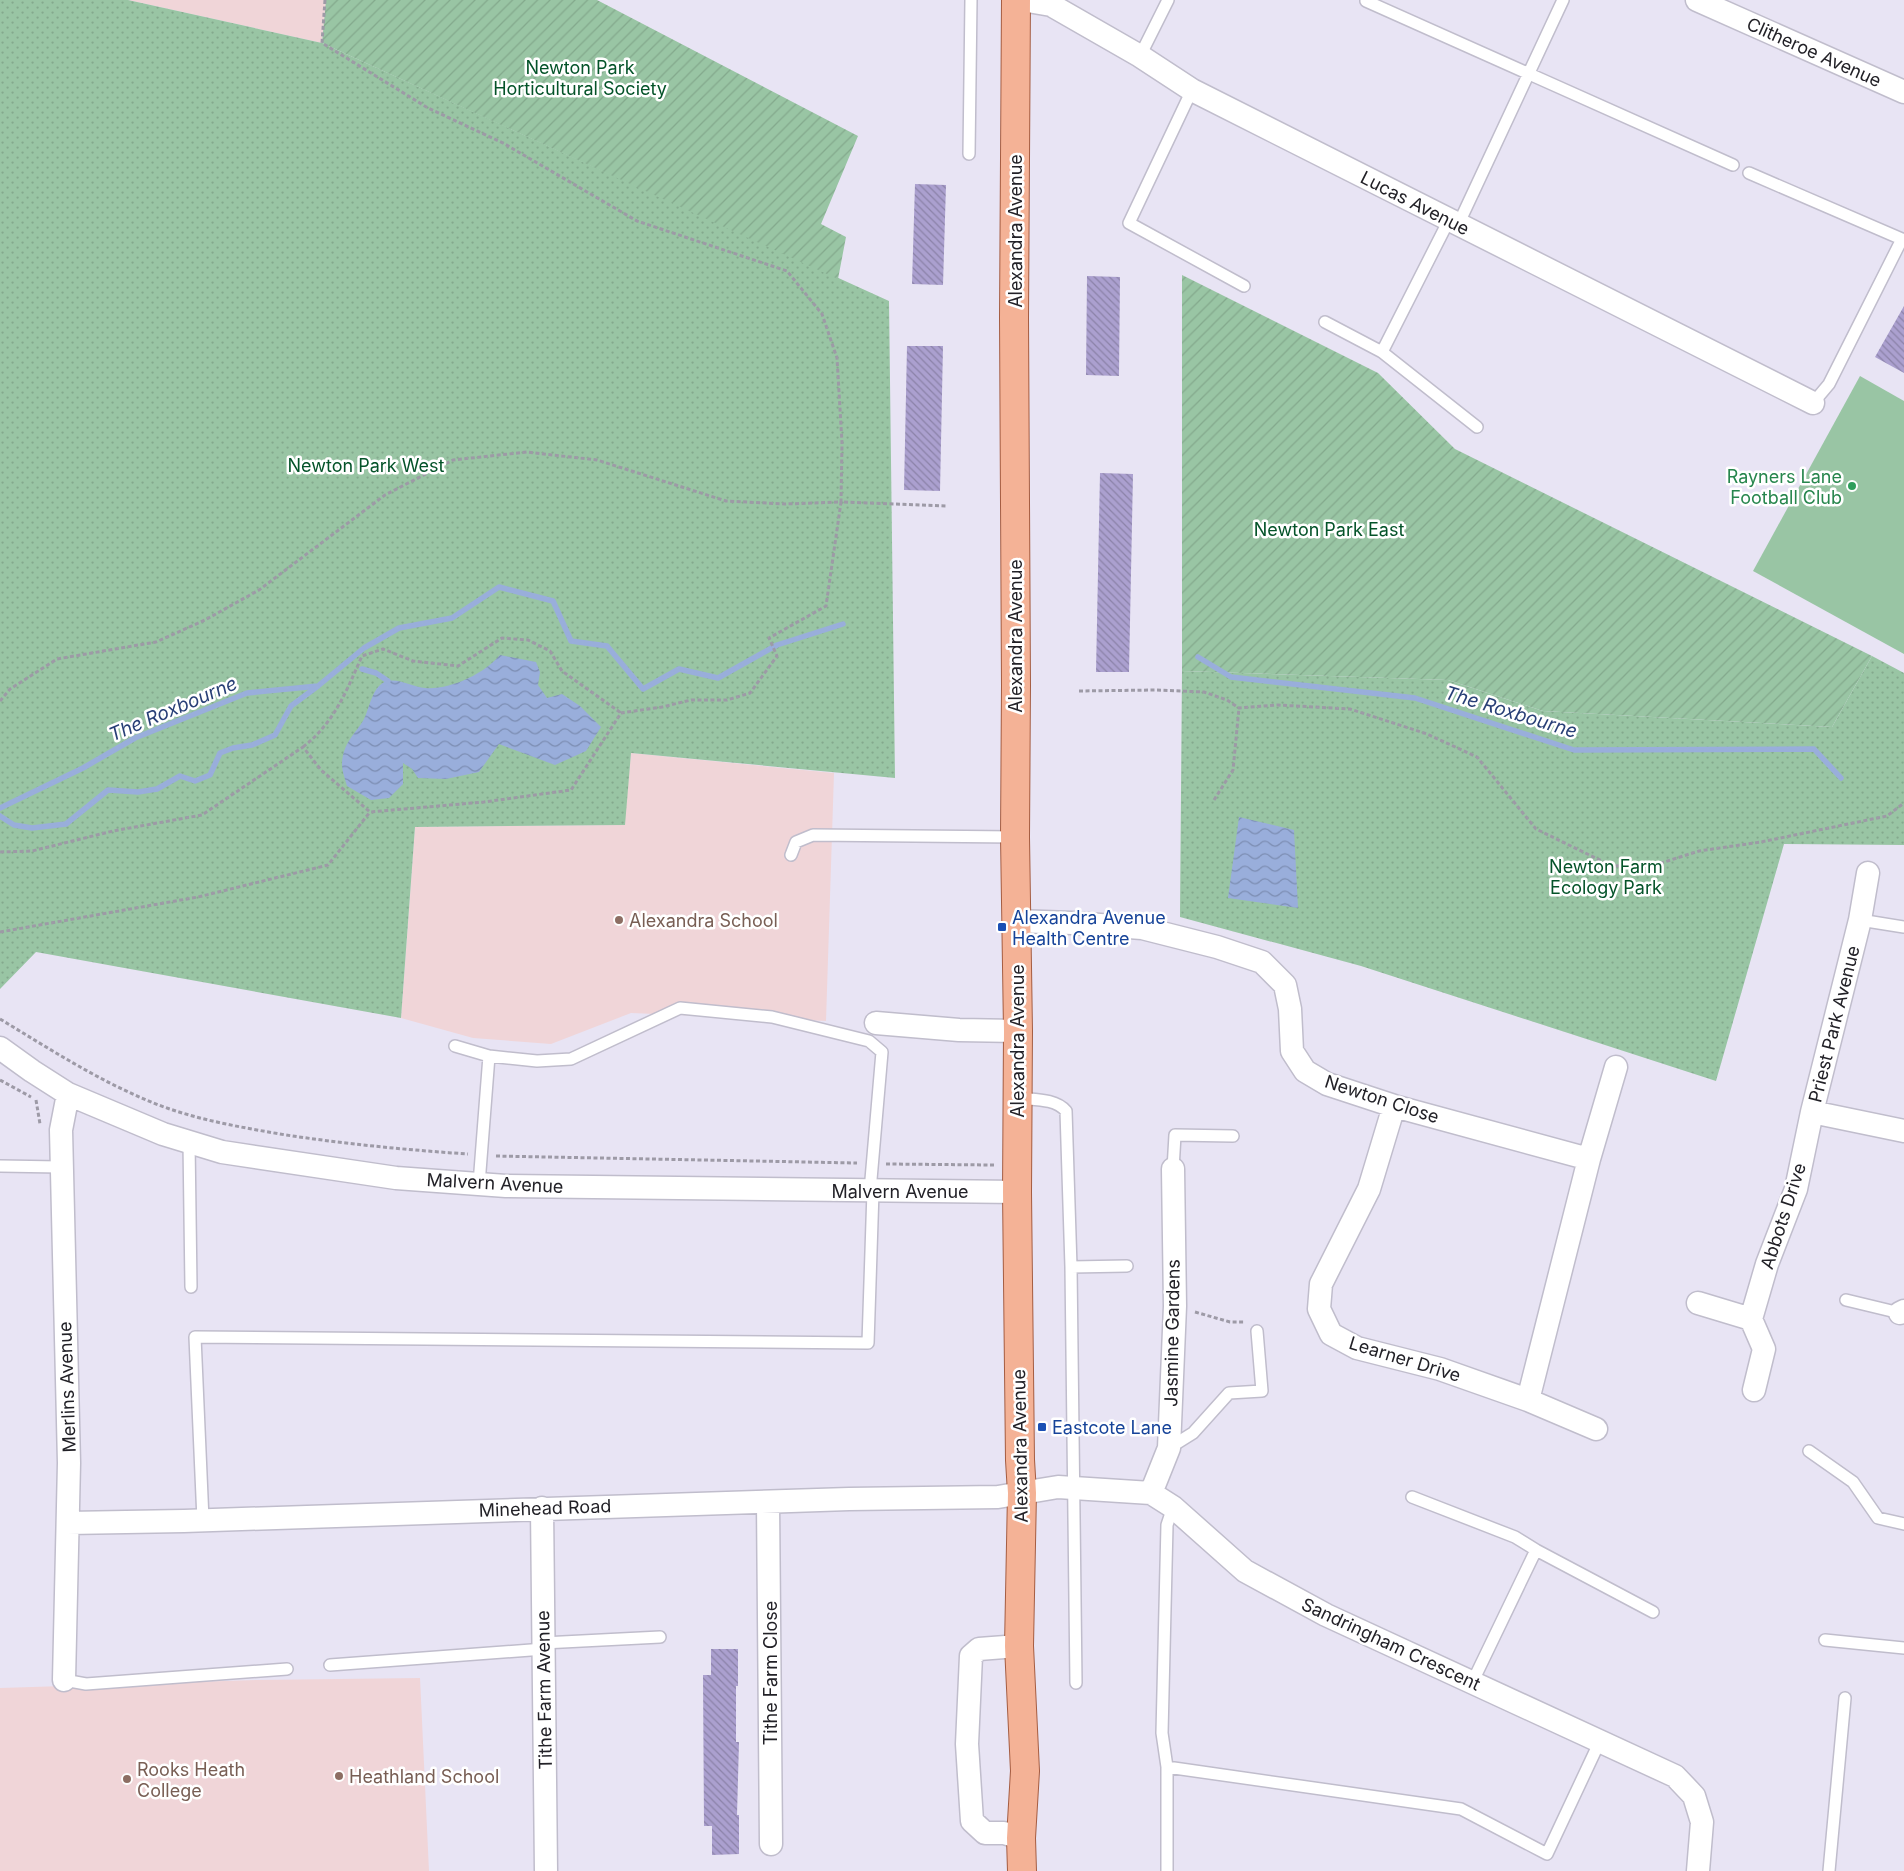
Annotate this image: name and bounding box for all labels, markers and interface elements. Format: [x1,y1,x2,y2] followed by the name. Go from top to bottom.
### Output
[1744,13,1884,91] street label: Clitheroe Avenue
[493,57,667,99] park label: Newton Park Horticultural Society
[1005,154,1026,308] street label: Alexandra Avenue
[1357,167,1473,239] street label: Lucas Avenue
[288,455,445,476] park label: Newton Park West
[1727,466,1842,508] place label: Rayners Lane Football Club
[1846,480,1858,492] marker: Rayners Lane Football Club
[1254,519,1404,540] park label: Newton Park East
[1005,559,1026,713] street label: Alexandra Avenue
[105,672,241,746] water label: The Roxbourne
[1442,681,1580,743] water label: The Roxbourne
[1549,856,1663,898] park label: Newton Farm Ecology Park
[1012,907,1166,949] place label: Alexandra Avenue Health Centre
[629,910,778,931] place label: Alexandra School
[613,914,625,926] marker: Alexandra School
[996,921,1008,933] marker: Alexandra Avenue Health Centre
[1804,943,1864,1105] street label: Priest Park Avenue
[1007,964,1028,1118] street label: Alexandra Avenue
[1322,1071,1442,1127] street label: Newton Close
[1756,1160,1810,1272] street label: Abbots Drive
[426,1169,564,1197] street label: Malvern Avenue
[831,1181,969,1202] street label: Malvern Avenue
[1160,1259,1184,1407] street label: Jasmine Gardens
[54,1321,80,1453] street label: Merlins Avenue
[1347,1332,1463,1386] street label: Learner Drive
[1008,1369,1032,1523] street label: Alexandra Avenue
[1052,1417,1172,1438] place label: Eastcote Lane
[1036,1421,1048,1433] marker: Eastcote Lane
[478,1495,612,1521] street label: Minehead Road
[1298,1593,1484,1695] street label: Sandringham Crescent
[760,1601,781,1745] street label: Tithe Farm Close
[532,1610,556,1770] street label: Tithe Farm Avenue
[137,1759,245,1801] place label: Rooks Heath College
[349,1766,499,1787] place label: Heathland School
[333,1770,345,1782] marker: Heathland School
[121,1773,133,1785] marker: Rooks Heath College

